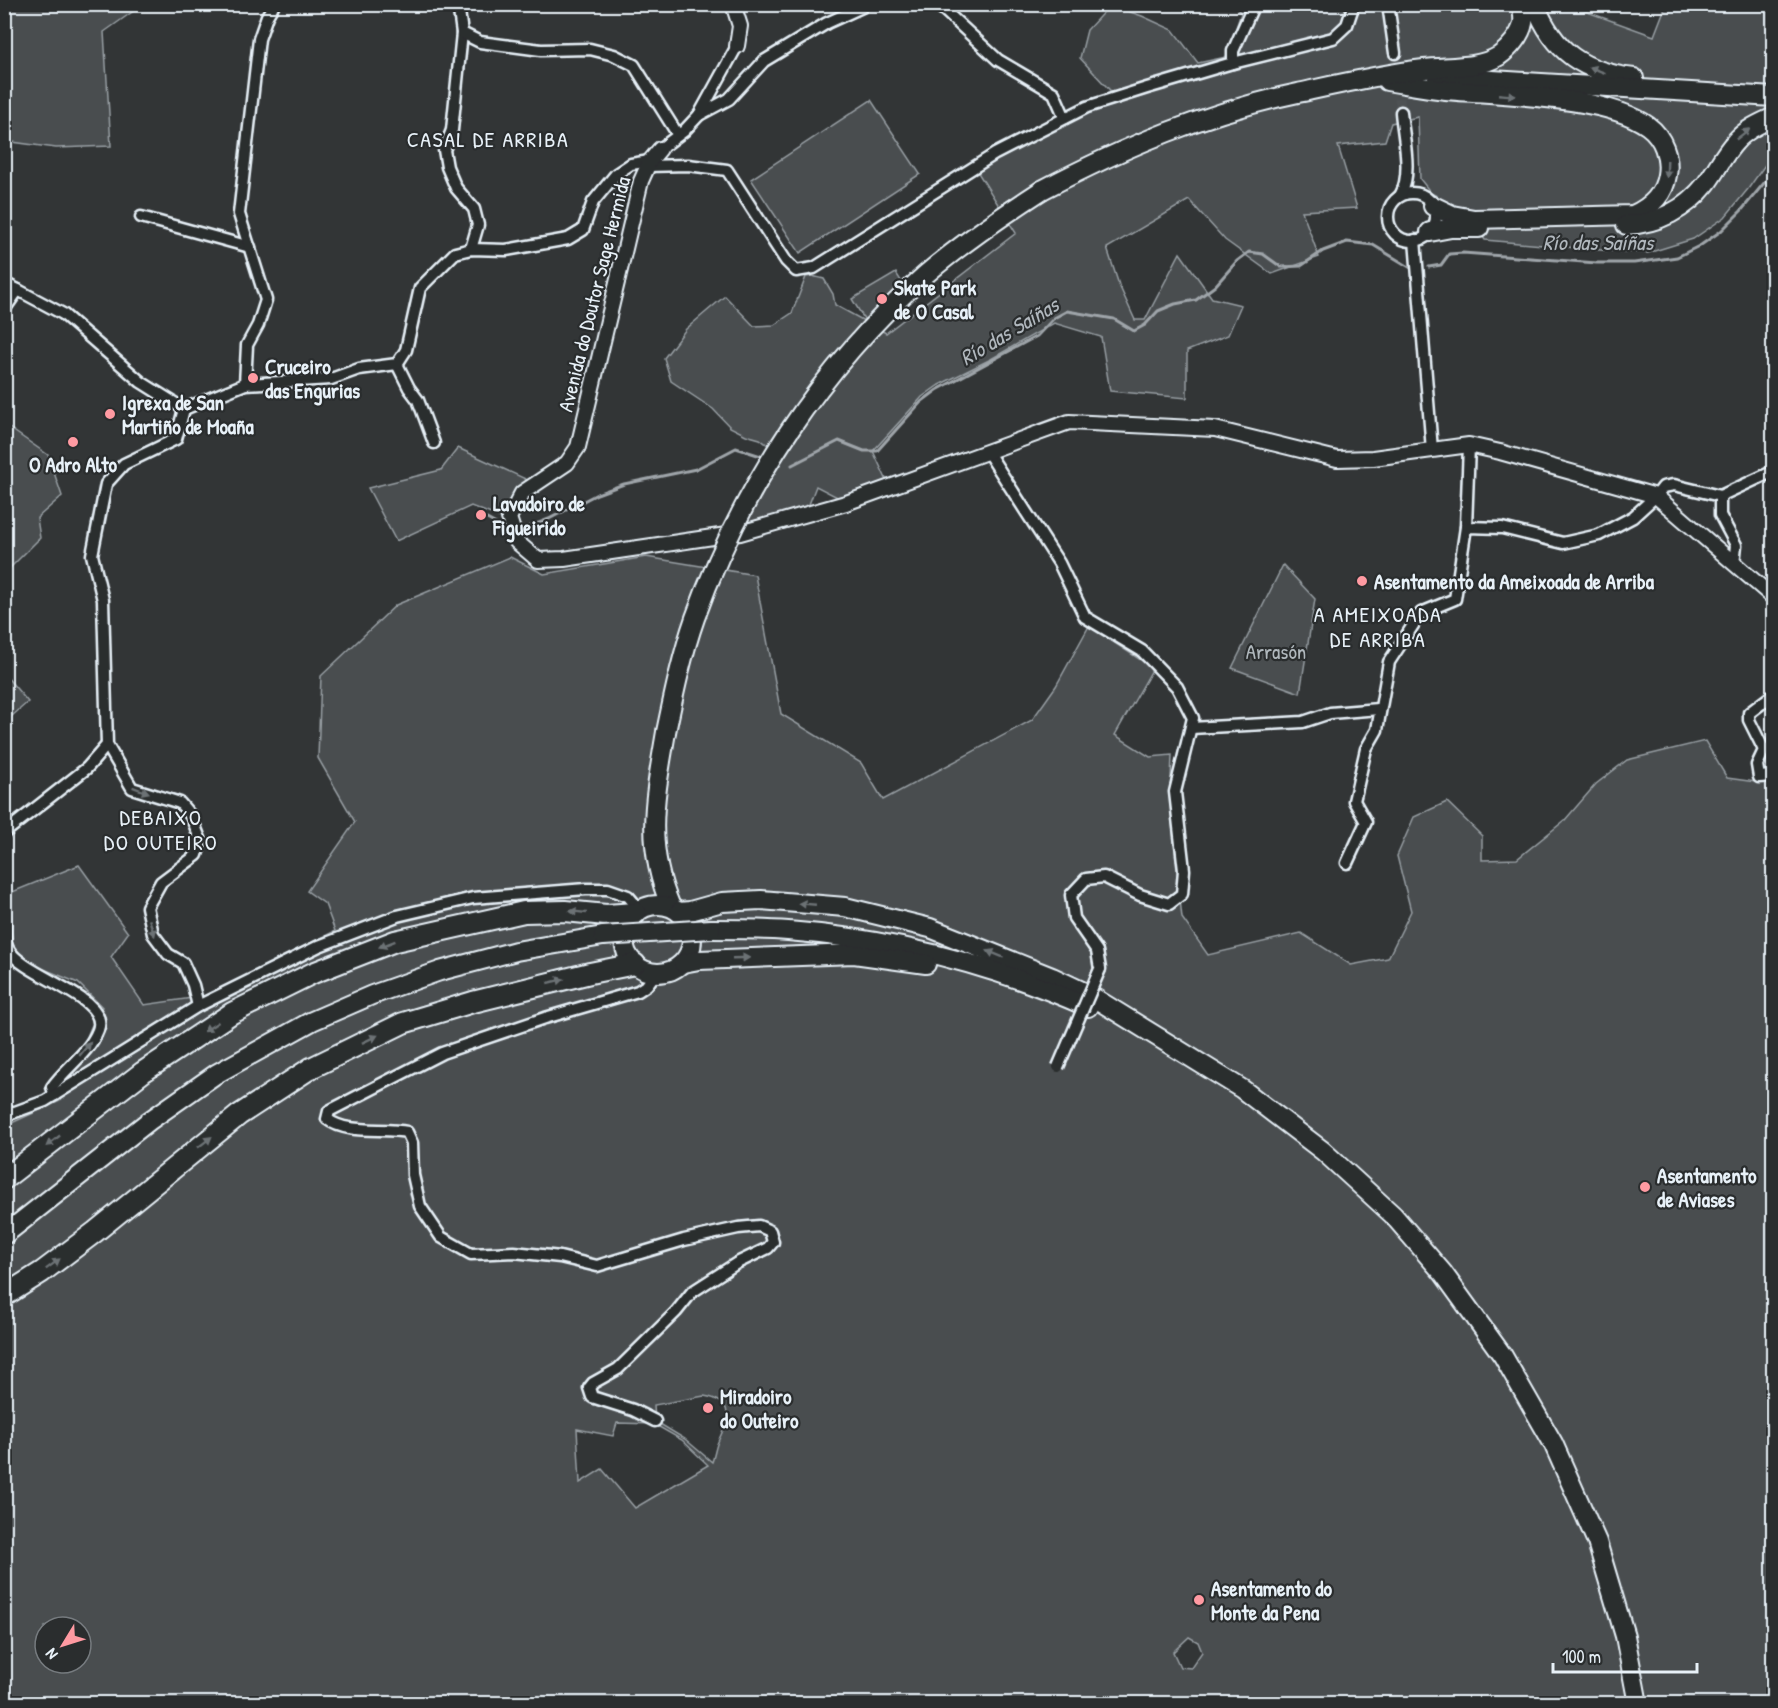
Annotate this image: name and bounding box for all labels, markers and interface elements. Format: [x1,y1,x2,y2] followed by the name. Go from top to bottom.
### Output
[1587,64,1605,74] one-way arrow
[1498,90,1517,100] one-way arrow
[407,124,569,154] district label: CASAL DE ARRIBA
[1736,129,1751,141] one-way arrow
[1662,160,1672,179] one-way arrow
[551,173,637,415] street label: Avenida do Doutor Sage Hermida
[1543,227,1656,257] water label: Río das Saíñas
[894,273,976,326] place label: Skate Park de O Casal
[954,288,1066,372] water label: Río das Saíñas
[875,292,889,306] marker: Skate Park de O Casal
[265,352,360,406] place label: Cruceiro das Engurias
[246,371,260,385] marker: Cruceiro das Engurias
[122,388,255,441] place label: Igrexa de San Martiño de Moaña
[103,407,117,421] marker: Igrexa de San Martiño de Moaña
[66,435,80,449] marker: O Adro Alto
[29,450,117,479] place label: O Adro Alto
[492,489,586,543] place label: Lavadoiro de Figueirido
[474,508,488,522] marker: Lavadoiro de Figueirido
[1374,567,1655,596] place label: Asentamento da Ameixoada de Arriba
[1355,574,1369,588] marker: Asentamento da Ameixoada de Arriba
[1314,599,1442,654] district label: A AMEIXOADA DE ARRIBA
[1246,637,1306,666] park label: Arrasón
[133,785,151,795] one-way arrow
[104,802,218,857] district label: DEBAIXO DO OUTEIRO
[798,899,817,909] one-way arrow
[568,907,587,917] one-way arrow
[148,919,158,937] one-way arrow
[378,940,396,949] one-way arrow
[985,949,1003,959] one-way arrow
[732,953,751,962] one-way arrow
[547,976,565,986] one-way arrow
[202,1021,219,1032] one-way arrow
[362,1034,379,1044] one-way arrow
[78,1042,91,1057] one-way arrow
[45,1135,61,1148] one-way arrow
[198,1136,213,1148] one-way arrow
[1657,1161,1757,1214] place label: Asentamento de Aviases
[1638,1180,1652,1194] marker: Asentamento de Aviases
[45,1257,61,1270] one-way arrow
[720,1382,799,1435] place label: Miradoiro do Outeiro
[701,1401,715,1415] marker: Miradoiro do Outeiro
[1211,1574,1332,1627] place label: Asentamento do Monte da Pena
[1192,1593,1206,1607] marker: Asentamento do Monte da Pena
[33,1615,93,1675] north arrow
[1553,1636,1697,1674] scale bar
[40,1644,62,1664] text: N
[1562,1644,1601,1669] text: 100 m

